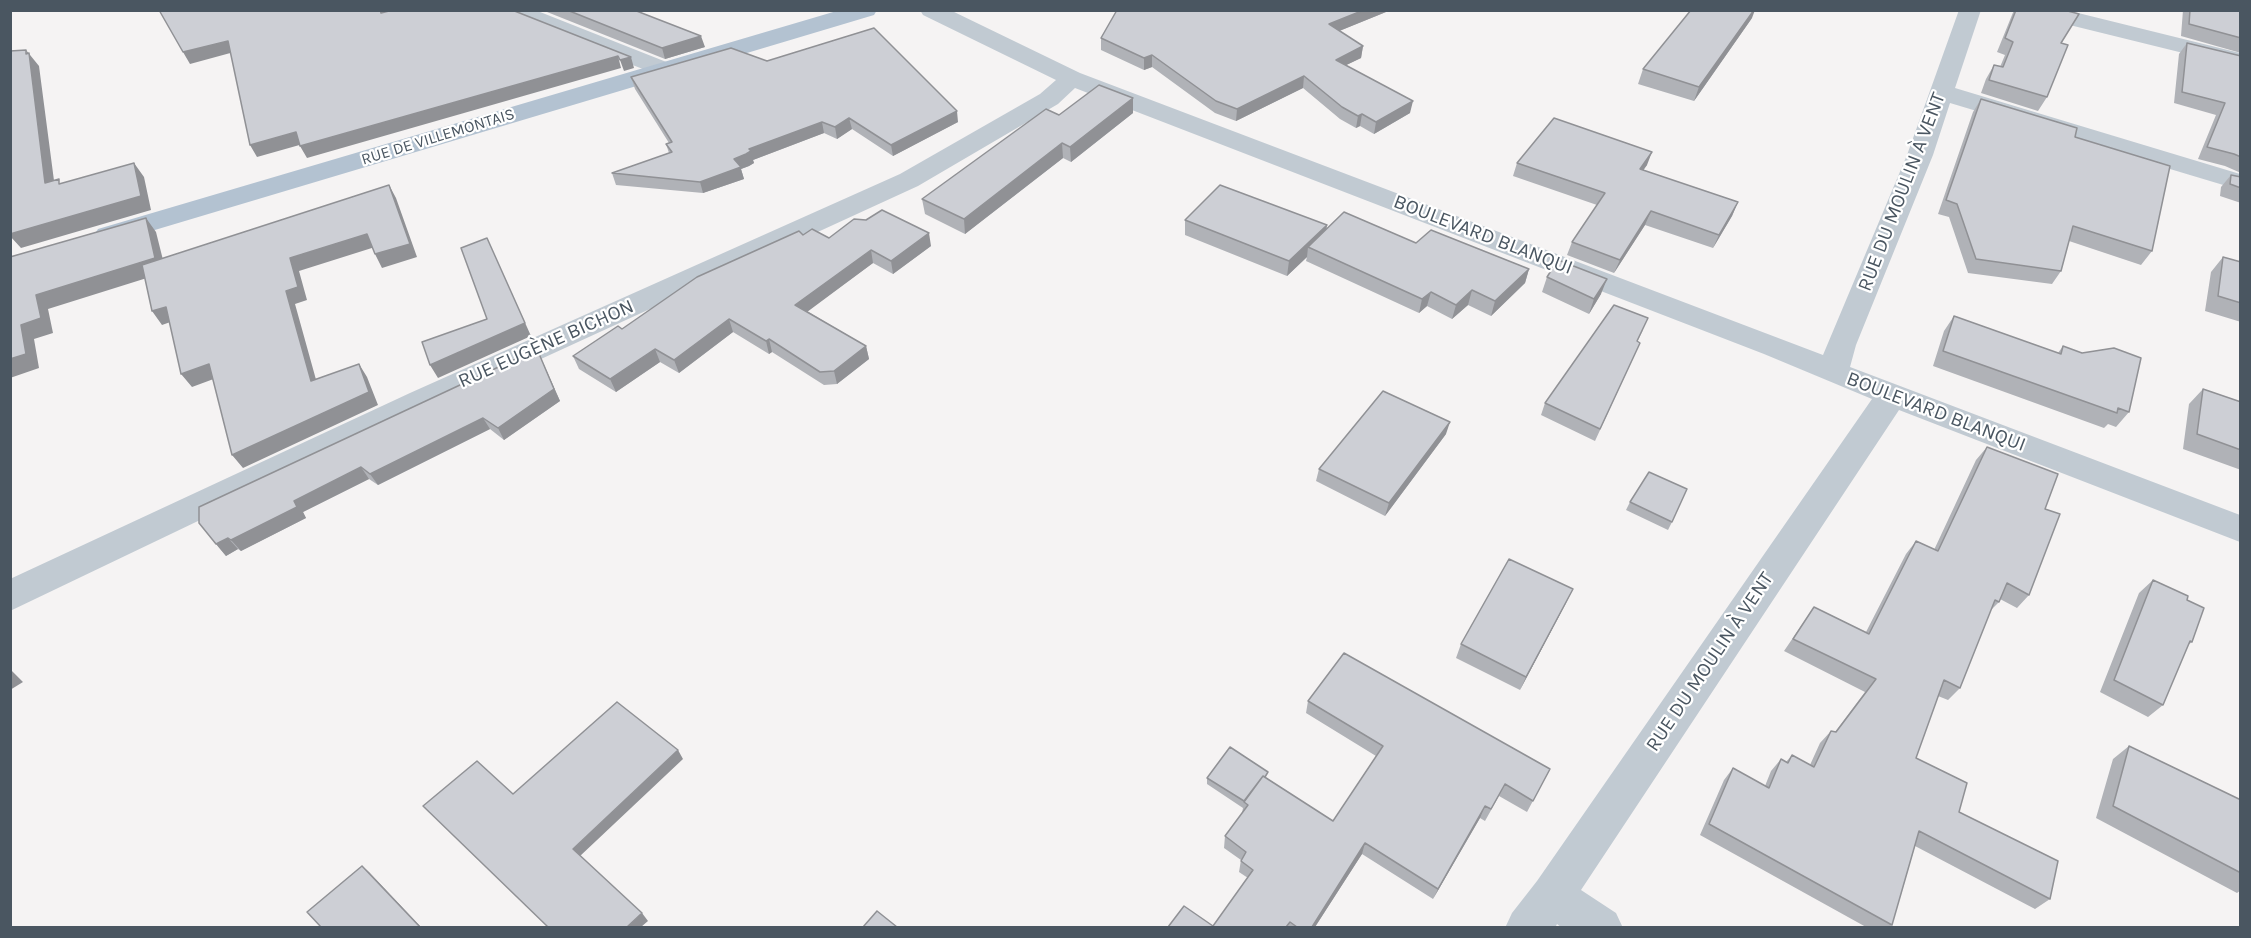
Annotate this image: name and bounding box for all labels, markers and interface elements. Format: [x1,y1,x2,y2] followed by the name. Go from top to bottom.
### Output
[1853,89,1951,295] street label: RUE DU MOULIN À VENT
[359,105,517,169] street label: RUE DE VILLEMONTAIS
[1390,190,1576,280] street label: BOULEVARD BLANQUI
[454,294,638,394] street label: RUE EUGÈNE BICHON
[1843,367,2029,457] street label: BOULEVARD BLANQUI
[1641,568,1779,756] street label: RUE DU MOULIN À VENT

